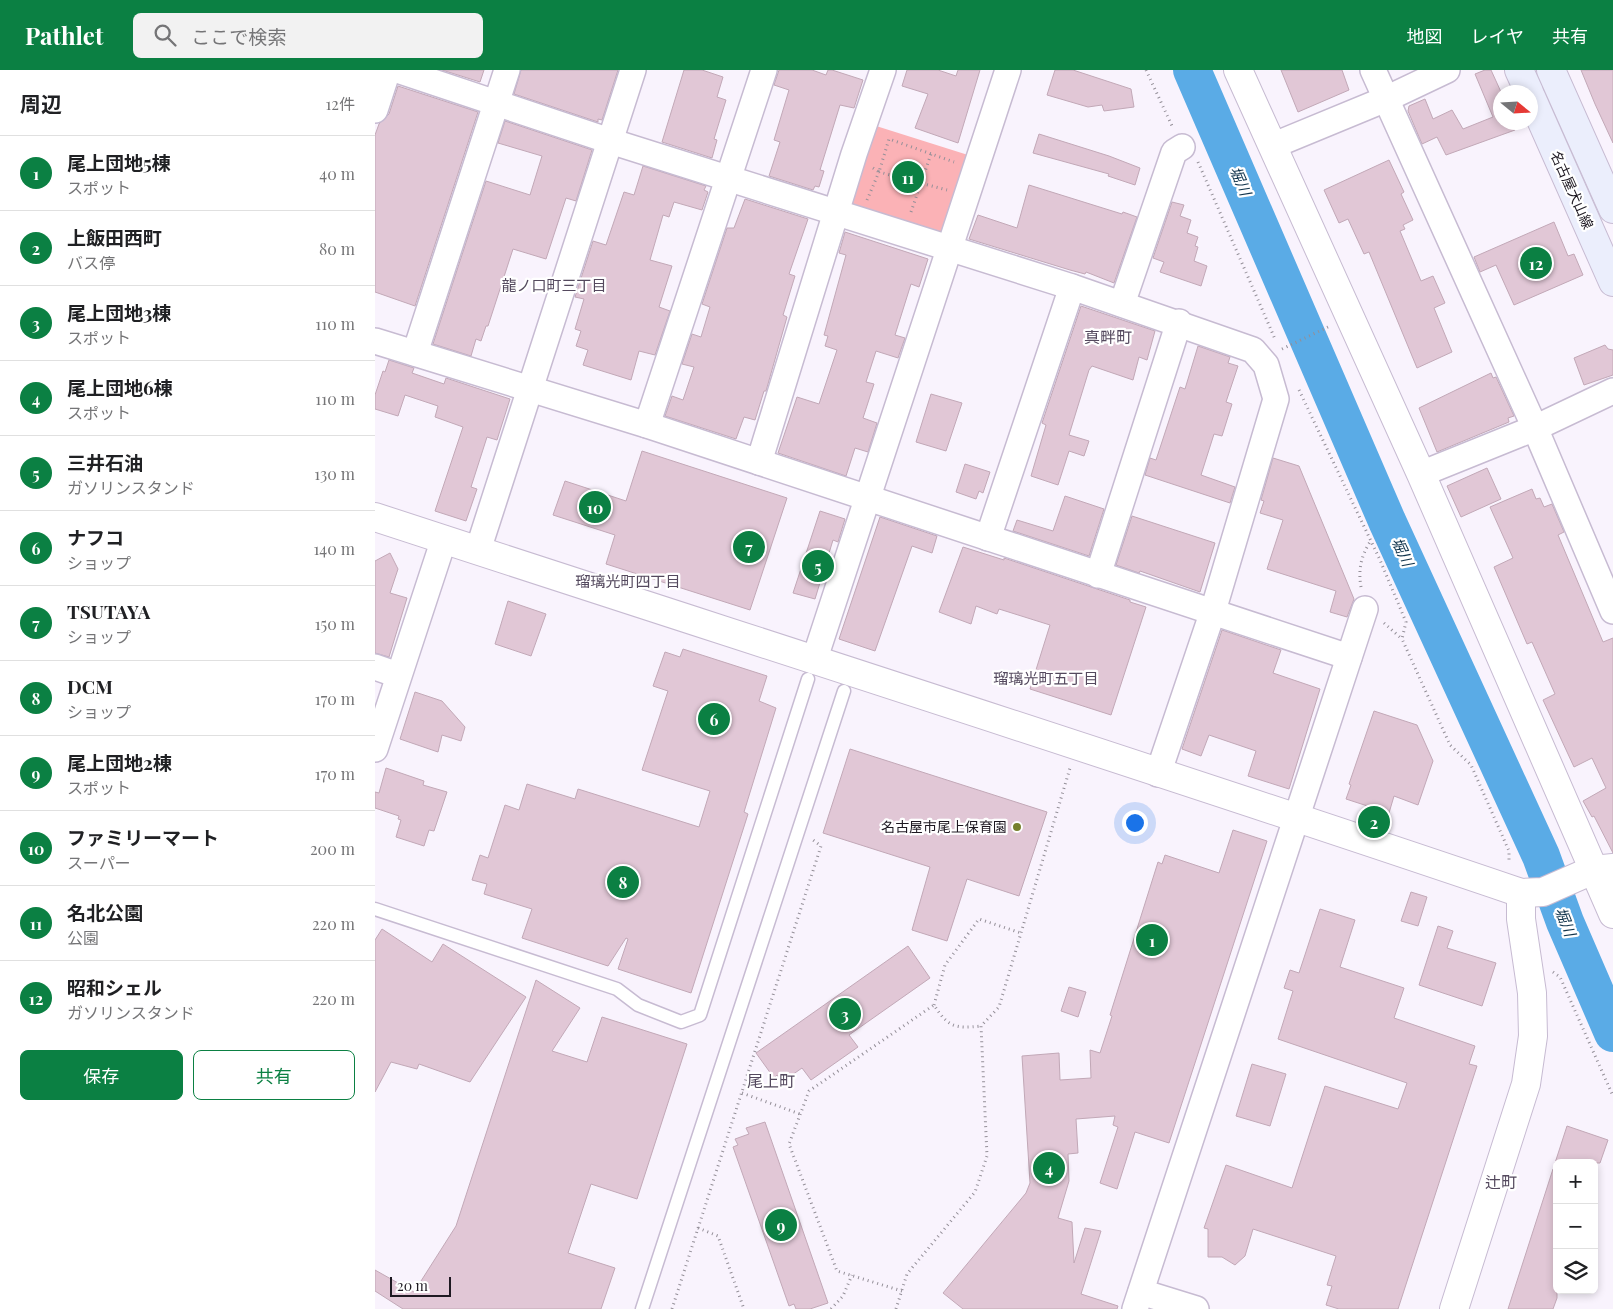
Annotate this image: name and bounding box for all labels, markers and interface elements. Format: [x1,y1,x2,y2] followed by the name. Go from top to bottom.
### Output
[133,13,483,58] search box
[25,19,103,51] text: Pathlet
[151,21,179,49] icon: search
[191,23,286,49] text: ここで検索
[1407,24,1443,48] text: 地図
[1471,24,1524,48] text: レイヤ
[1552,24,1588,48] text: 共有
[1493,85,1538,130] north arrow
[20,89,62,117] text: 周辺
[325,93,355,114] text: 12件
[1547,148,1598,232] street label: 名古屋犬山線
[67,149,171,175] text: 尾上団地5棟
[892,158,924,196] pin: 11
[33,163,39,184] text: 1
[319,163,355,184] text: 40 m
[1226,163,1257,200] water label: 堀川
[67,177,131,198] text: スポット
[67,224,162,250] text: 上飯田西町
[32,238,40,259] text: 2
[319,238,355,259] text: 80 m
[1520,244,1552,282] pin: 12
[67,252,115,273] text: バス停
[501,275,607,295] district label: 龍ノ口町三丁目
[67,299,171,325] text: 尾上団地3棟
[32,313,40,334] text: 3
[315,313,355,334] text: 110 m
[1084,326,1132,347] district label: 真畔町
[67,327,131,348] text: スポット
[67,374,173,400] text: 尾上団地6棟
[32,388,40,409] text: 4
[315,388,355,409] text: 110 m
[67,402,131,423] text: スポット
[67,449,143,475] text: 三井石油
[32,463,40,484] text: 5
[314,463,355,484] text: 130 m
[67,477,195,498] text: ガソリンスタンド
[579,488,611,526] pin: 10
[67,524,124,550] text: ナフコ
[733,528,765,566] pin: 7
[1388,534,1419,571] water label: 堀川
[32,538,40,559] text: 6
[313,538,355,559] text: 140 m
[802,547,834,585] pin: 5
[67,552,131,573] text: ショップ
[575,571,681,591] district label: 瑠璃光町四丁目
[67,598,151,624] text: TSUTAYA
[32,613,40,634] text: 7
[315,613,355,634] text: 150 m
[67,626,131,647] text: ショップ
[993,668,1099,688] district label: 瑠璃光町五丁目
[67,673,113,699] text: DCM
[32,688,40,709] text: 8
[315,688,355,709] text: 170 m
[698,700,730,738] pin: 6
[67,701,131,722] text: ショップ
[67,749,172,775] text: 尾上団地2棟
[32,763,40,784] text: 9
[315,763,355,784] text: 170 m
[67,777,131,798] text: スポット
[1358,803,1390,841] pin: 2
[1122,810,1148,836] your location
[881,817,1007,836] place label: 名古屋市尾上保育園
[1011,821,1023,833] marker: 名古屋市尾上保育園
[67,824,219,850] text: ファミリーマート
[28,838,44,859] text: 10
[310,838,355,859] text: 200 m
[67,852,131,873] text: スーパー
[607,863,639,901] pin: 8
[67,899,143,925] text: 名北公園
[1551,904,1582,941] water label: 堀川
[30,913,42,934] text: 11
[312,913,355,934] text: 220 m
[1136,921,1168,959] pin: 1
[67,927,99,948] text: 公園
[67,974,162,1000] text: 昭和シェル
[29,988,43,1009] text: 12
[312,988,355,1009] text: 220 m
[829,995,861,1033] pin: 3
[67,1002,195,1023] text: ガソリンスタンド
[20,1050,183,1100] button: 保存
[193,1050,355,1100] button: 共有
[747,1070,795,1091] district label: 尾上町
[1033,1149,1065,1187] pin: 4
[1553,1159,1598,1294] map controls
[1553,1159,1598,1204] button: +
[1485,1171,1517,1192] district label: 辻町
[1553,1204,1598,1249] button: −
[765,1206,797,1244] pin: 9
[1553,1249,1598,1294] button: layers
[390,1274,451,1297] scale bar
[397,1276,428,1295] text: 20 m

